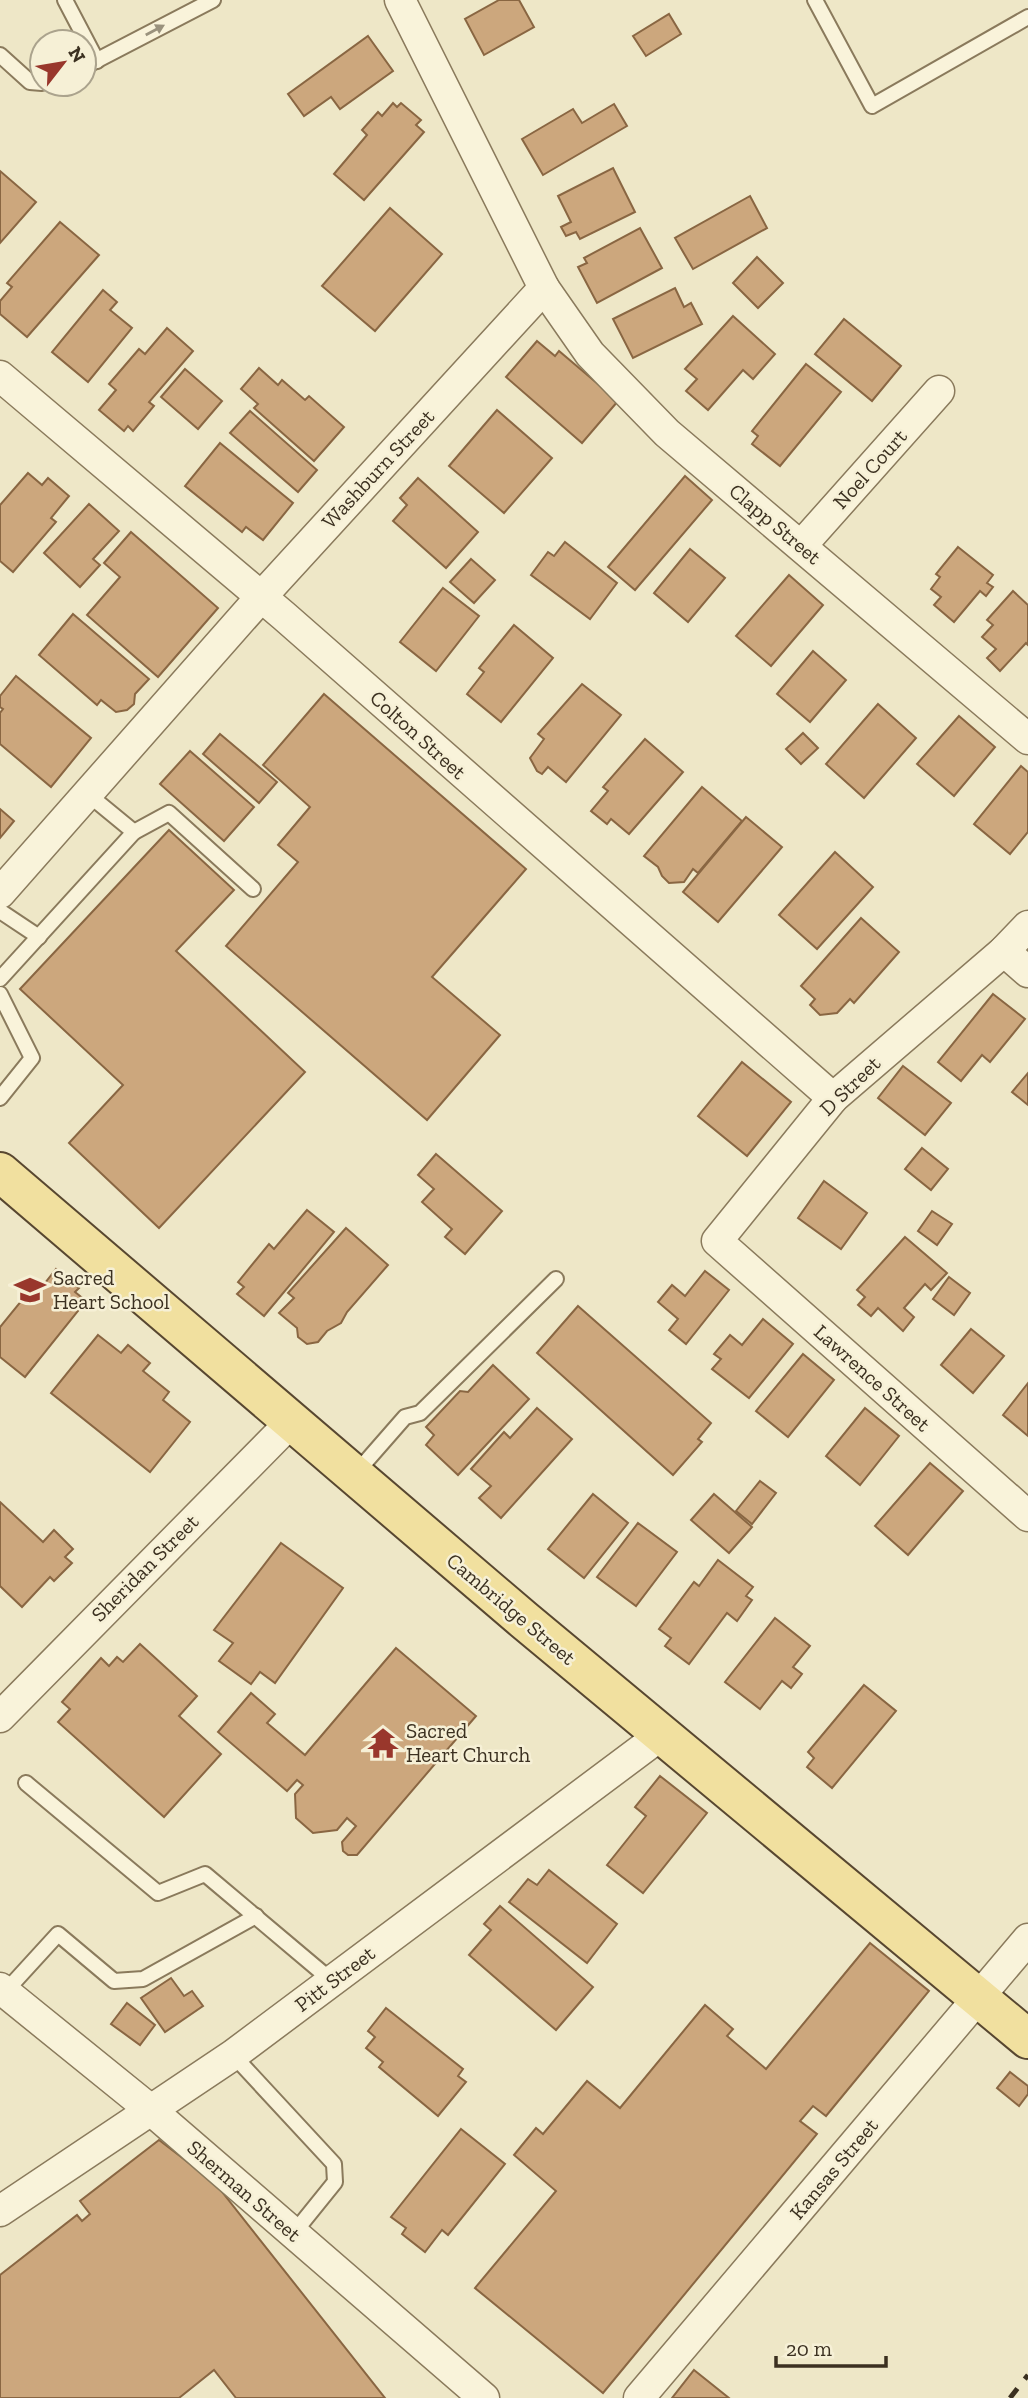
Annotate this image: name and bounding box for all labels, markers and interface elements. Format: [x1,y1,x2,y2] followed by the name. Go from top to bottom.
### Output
[145,25,165,36] one-way arrow
[28,28,98,98] north arrow
[64,42,91,67] text: N
[316,404,439,533] street label: Washburn Street
[827,423,912,514] street label: Noel Court
[724,478,827,569] street label: Clapp Street
[365,685,472,784] street label: Colton Street
[814,1050,885,1121] street label: D Street
[53,1265,170,1314] place label: Sacred Heart School
[13,1273,47,1307] school or university icon: Sacred Heart School
[809,1319,936,1436] street label: Lawrence Street
[86,1509,204,1626] street label: Sheridan Street
[442,1547,581,1670] street label: Cambridge Street
[406,1718,530,1767] place label: Sacred Heart Church
[366,1726,400,1760] temple icon: Sacred Heart Church
[290,1940,380,2017] street label: Pitt Street
[784,2113,883,2224] street label: Kansas Street
[183,2135,306,2247] street label: Sherman Street
[776,2324,886,2368] scale bar
[786,2336,832,2361] text: 20 m

